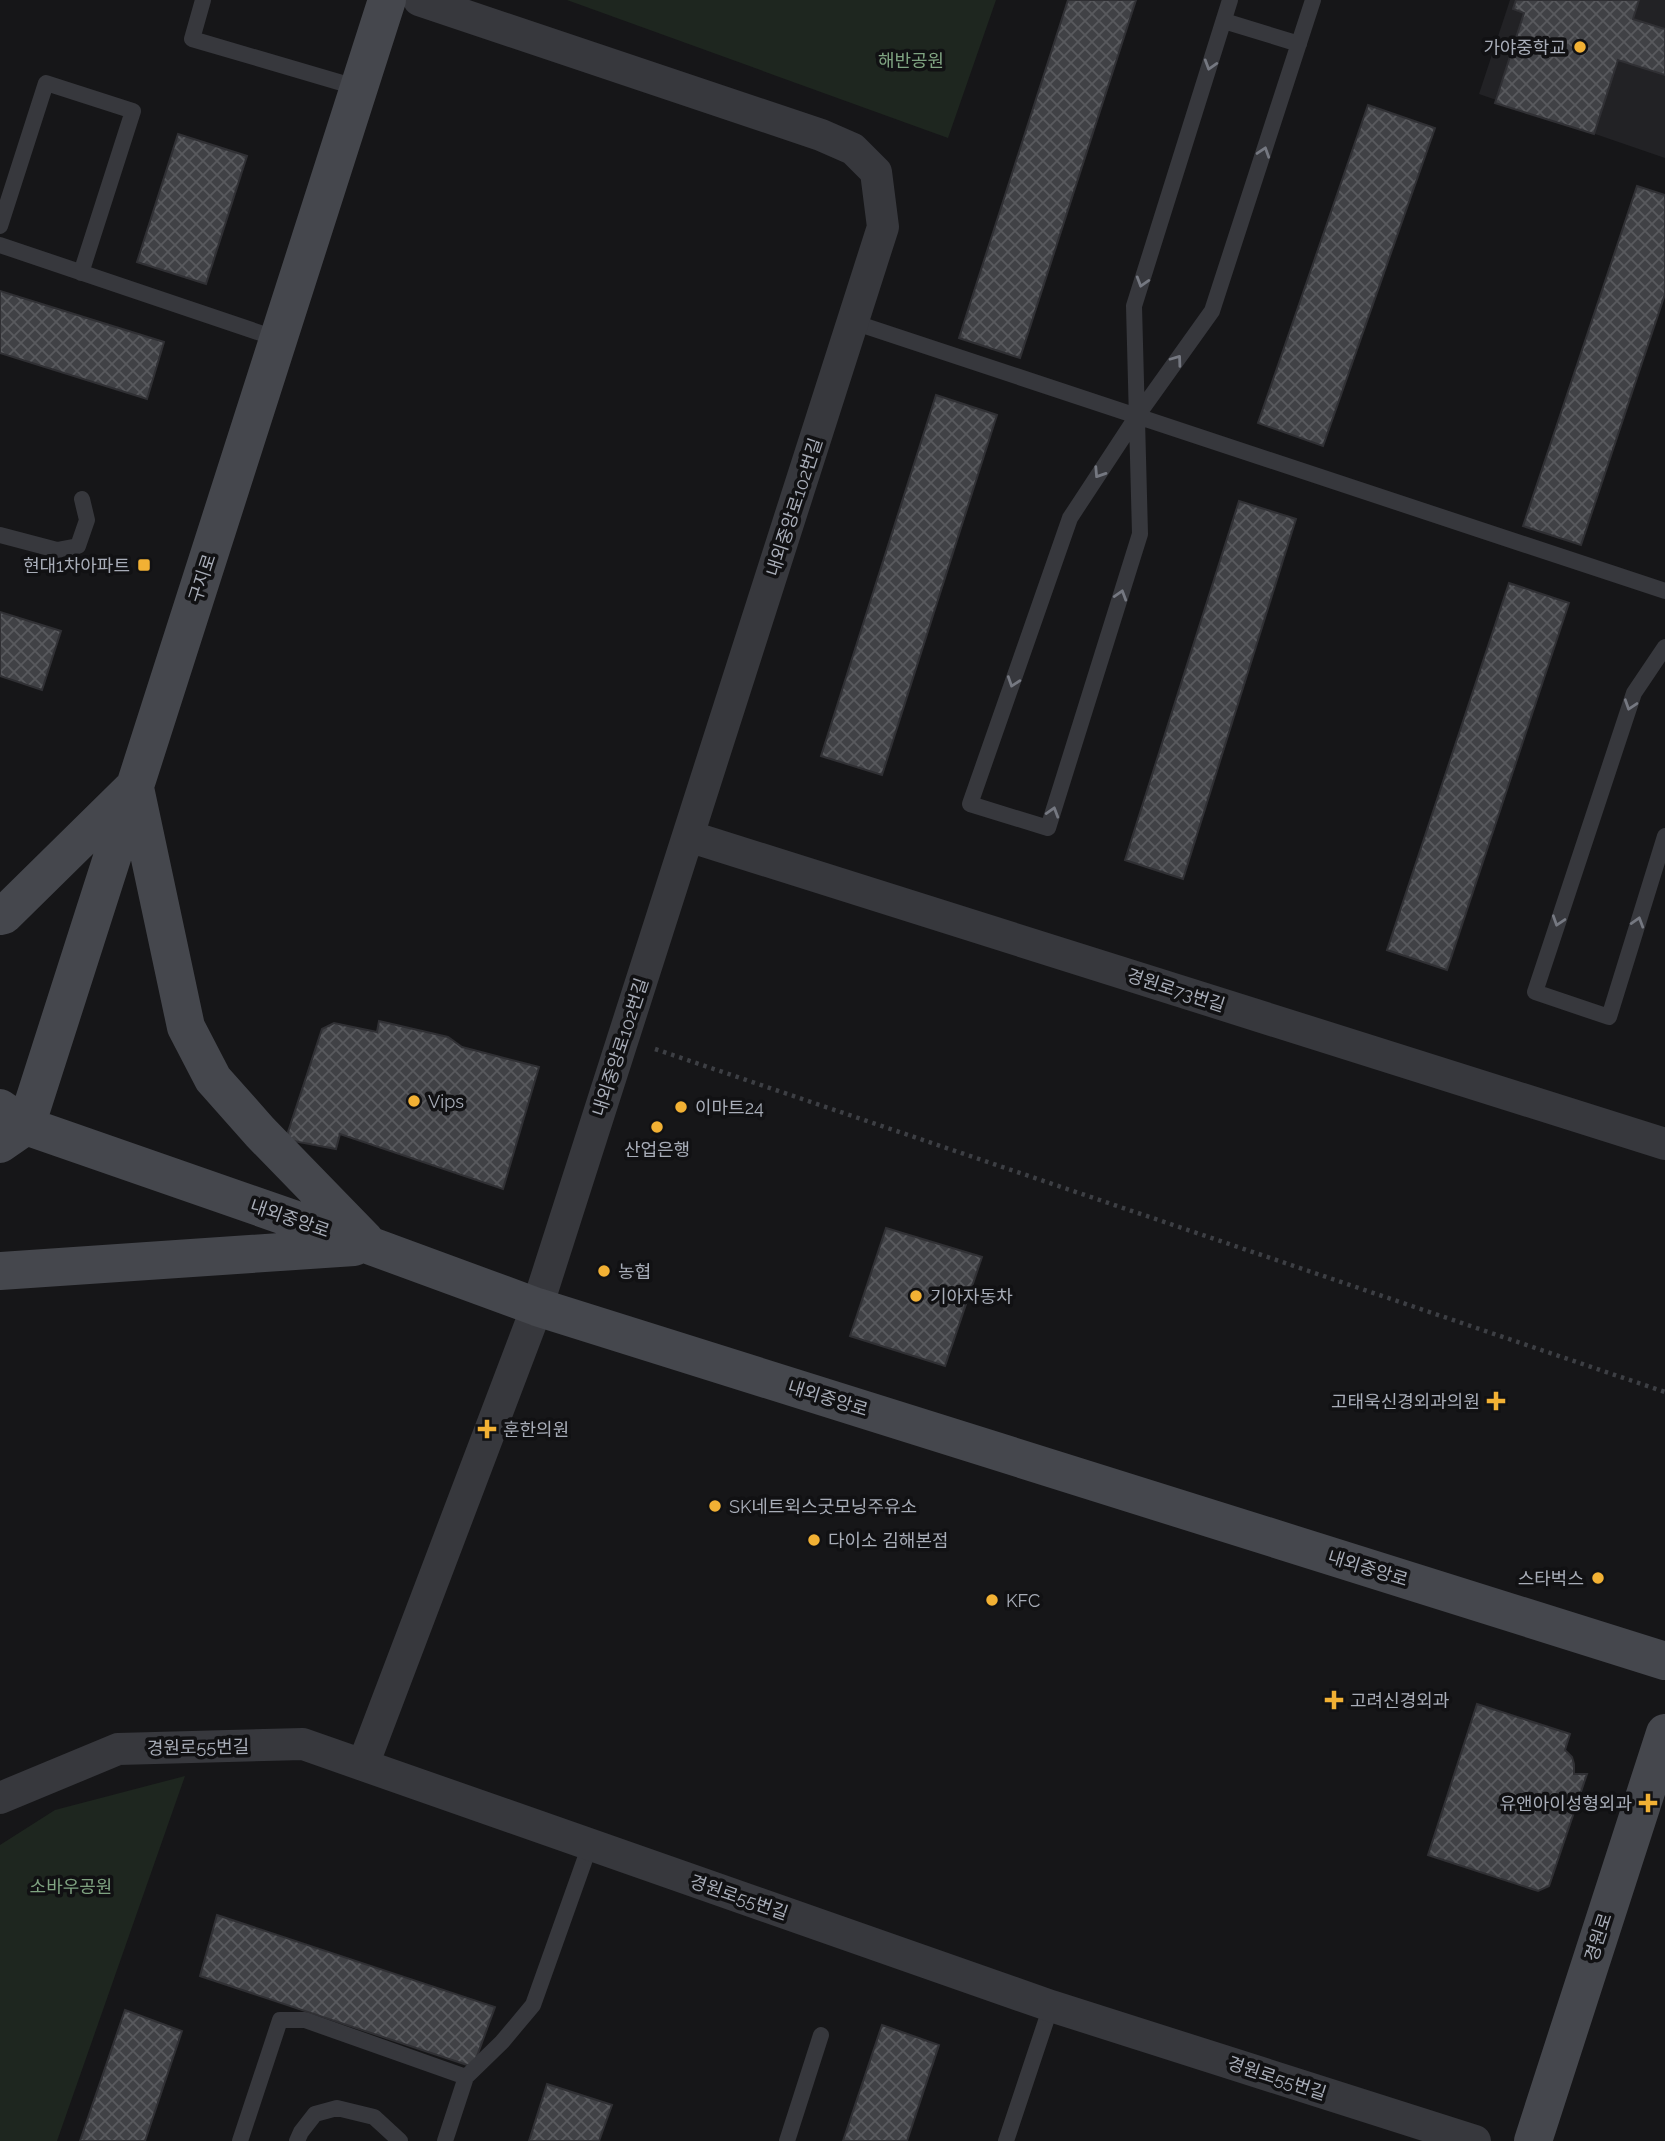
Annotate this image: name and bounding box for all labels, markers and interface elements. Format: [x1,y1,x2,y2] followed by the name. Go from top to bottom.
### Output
[1483,37,1566,58] place label: 가야중학교
[1572,39,1588,55] marker: 가야중학교
[878,50,944,71] park label: 해반공원
[1203,59,1218,71] one-way arrow
[1256,147,1270,159] one-way arrow
[1135,276,1150,288] one-way arrow
[1169,355,1181,368] one-way arrow
[762,435,826,579] street label: 내외중앙로102번길
[1095,465,1108,478] one-way arrow
[184,551,220,605] street label: 구지로
[23,555,130,576] place label: 현대1차아파트
[136,557,152,573] marker: 현대1차아파트
[1113,589,1128,601] one-way arrow
[1007,675,1021,687] one-way arrow
[1624,699,1638,711] one-way arrow
[1045,806,1059,819] one-way arrow
[1552,915,1567,927] one-way arrow
[1630,916,1645,928] one-way arrow
[1124,964,1228,1016] street label: 경원로73번길
[588,975,652,1119] street label: 내외중앙로102번길
[428,1091,464,1112] place label: Vips
[406,1093,422,1109] marker: Vips
[695,1097,764,1118] place label: 이마트24
[673,1099,689,1115] marker: 이마트24
[649,1119,665,1135] marker: 산업은행
[624,1139,690,1160] place label: 산업은행
[247,1195,333,1241] street label: 내외중앙로
[618,1261,651,1282] place label: 농협
[596,1263,612,1279] marker: 농협
[930,1286,1013,1307] place label: 기아자동차
[908,1288,924,1304] marker: 기아자동차
[785,1376,871,1420] street label: 내외중앙로
[1331,1391,1480,1412] place label: 고태욱신경외과의원
[1486,1391,1506,1411] marker: 고태욱신경외과의원
[477,1419,497,1439] marker: 훈한의원
[503,1419,569,1440] place label: 훈한의원
[729,1496,917,1517] place label: SK네트윅스굿모닝주유소
[707,1498,723,1514] marker: SK네트윅스굿모닝주유소
[828,1530,949,1551] place label: 다이소 김해본점
[806,1532,822,1548] marker: 다이소 김해본점
[1325,1546,1411,1590] street label: 내외중앙로
[1518,1568,1584,1589] place label: 스타벅스
[1590,1570,1606,1586] marker: 스타벅스
[1006,1590,1040,1611] place label: KFC
[984,1592,1000,1608] marker: KFC
[1324,1690,1344,1710] marker: 고려신경외과
[1350,1690,1450,1711] place label: 고려신경외과
[147,1736,249,1758] street label: 경원로55번길
[1500,1793,1632,1814] place label: 유앤아이성형외과
[1638,1793,1658,1813] marker: 유앤아이성형외과
[687,1870,791,1924] street label: 경원로55번길
[30,1876,112,1897] park label: 소바우공원
[1580,1910,1616,1964] street label: 경원로
[1225,2052,1329,2104] street label: 경원로55번길

